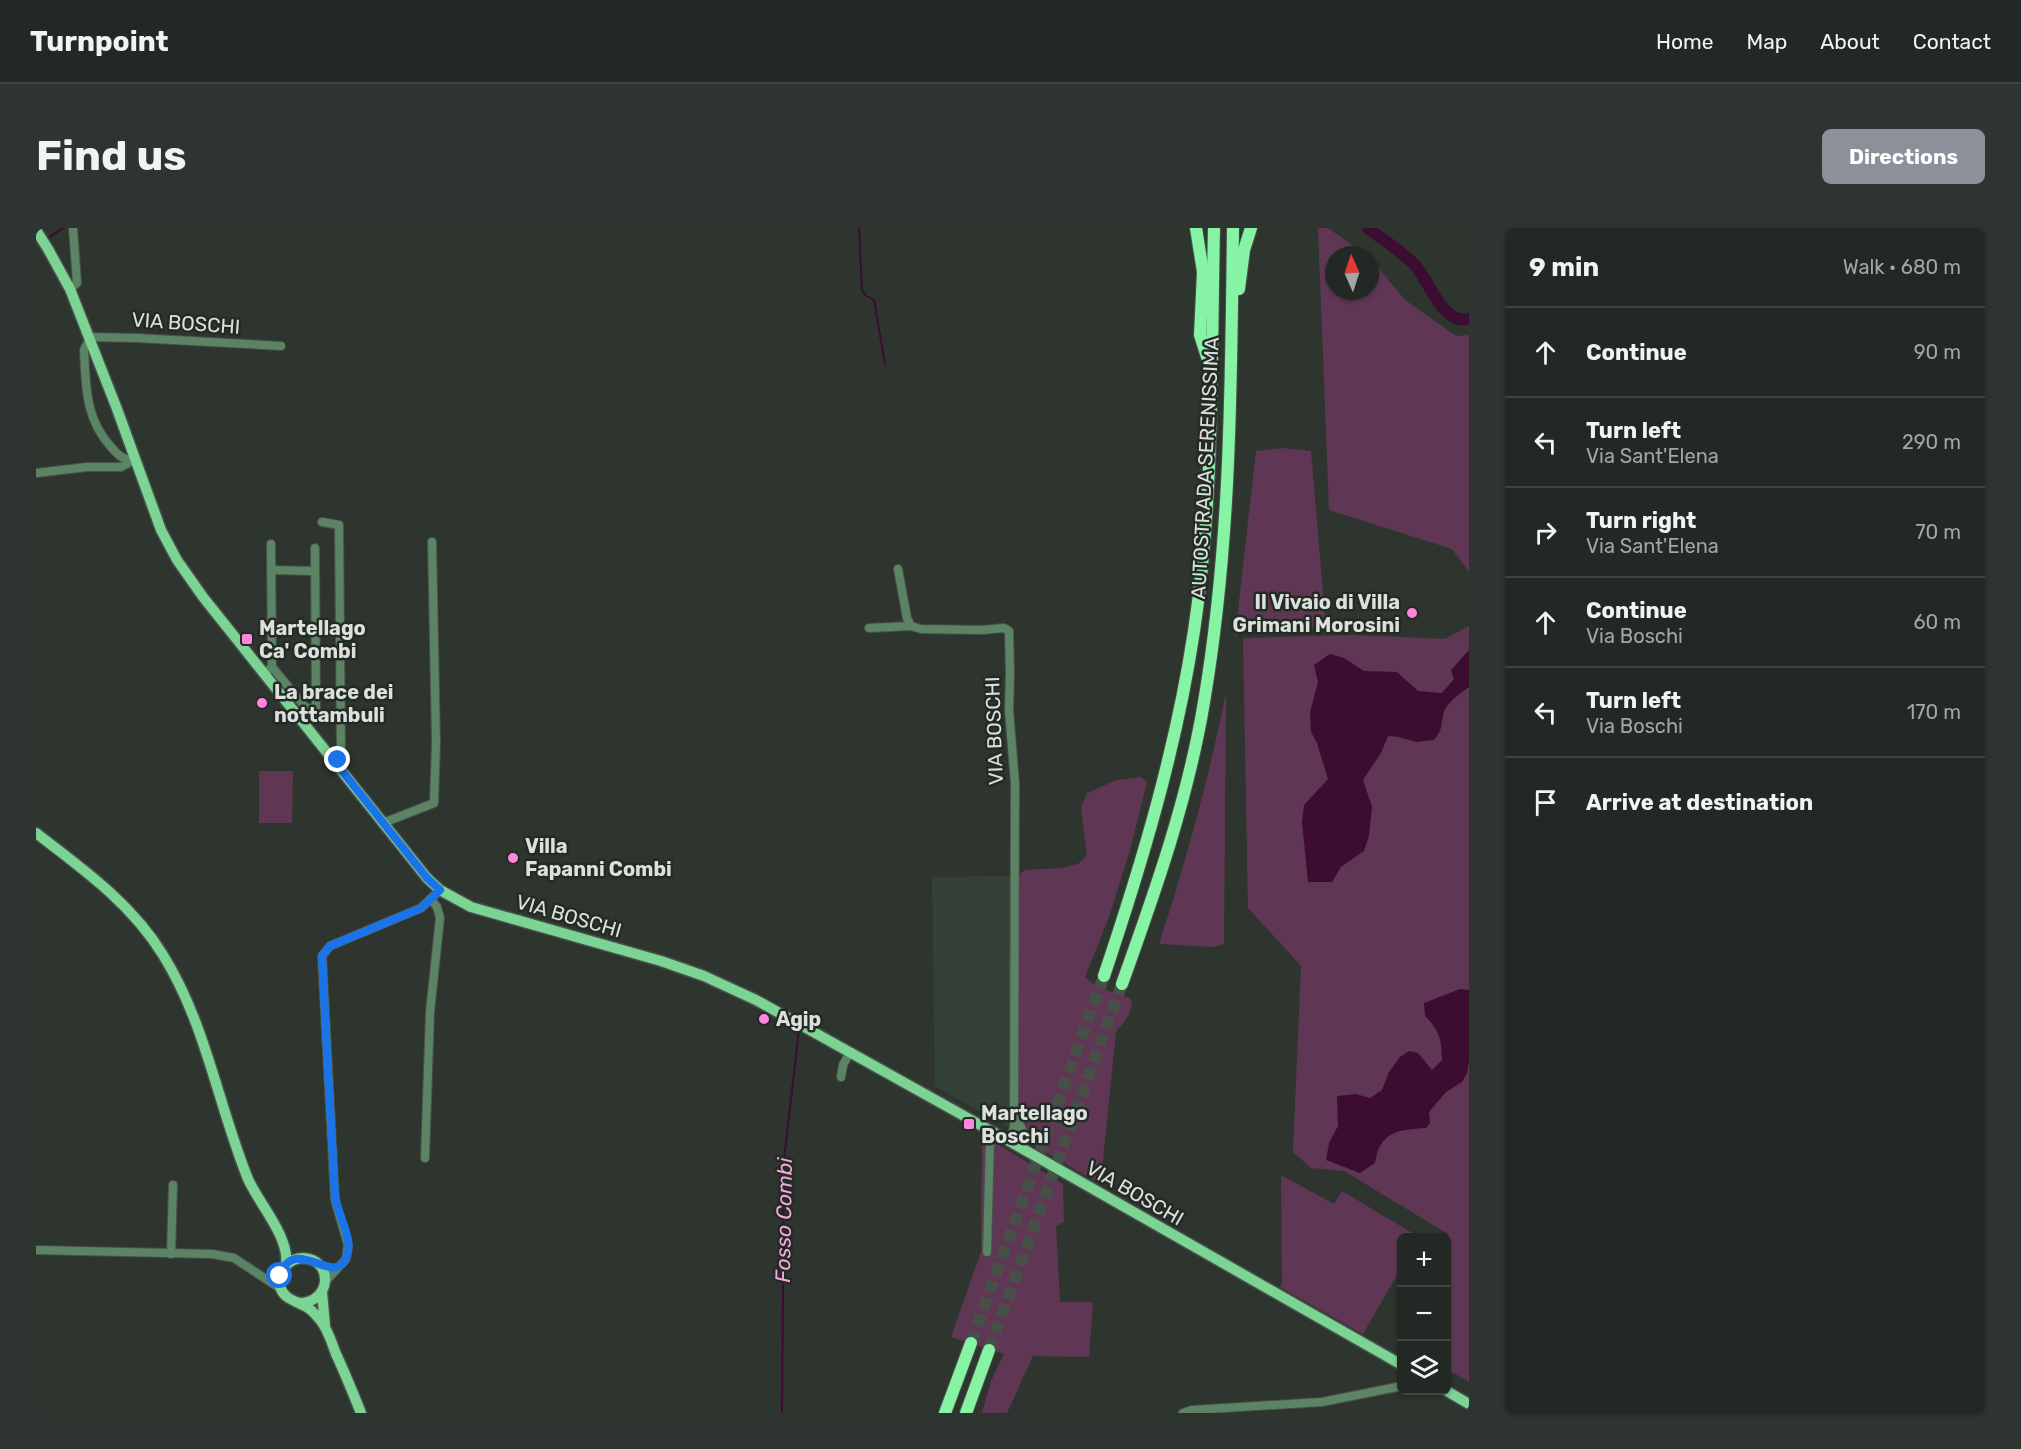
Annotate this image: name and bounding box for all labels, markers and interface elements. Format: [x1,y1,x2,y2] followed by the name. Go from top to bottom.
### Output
[30,25,169,58] text: Turnpoint
[1656,29,1713,54] text: Home
[1746,29,1787,54] text: Map
[1820,29,1880,54] text: About
[1913,29,1991,54] text: Contact
[1822,129,1985,184] button: Directions
[36,131,187,181] text: Find us
[1325,246,1379,300] north arrow
[1529,252,1599,283] text: 9 min
[1843,255,1961,279] text: Walk · 680 m
[131,307,241,339] street label: VIA BOSCHI
[1186,336,1224,600] street label: AUTOSTRADA SERENISSIMA
[1529,336,1562,369] icon: ahead
[1586,339,1687,366] text: Continue
[1914,340,1961,364] text: 90 m
[1586,417,1681,444] text: Turn left
[1529,426,1562,459] icon: left
[1902,430,1961,454] text: 290 m
[1586,444,1719,468] text: Via Sant'Elena
[1586,507,1696,534] text: Turn right
[1529,516,1562,549] icon: right
[1915,520,1961,544] text: 70 m
[1586,534,1719,558] text: Via Sant'Elena
[1232,590,1400,637] place label: Il Vivaio di Villa Grimani Morosini
[1586,597,1687,624] text: Continue
[1405,606,1419,620] marker: Il Vivaio di Villa Grimani Morosini
[1529,606,1562,639] icon: ahead
[1914,610,1961,634] text: 60 m
[259,616,366,663] place label: Martellago Ca' Combi
[1586,624,1683,648] text: Via Boschi
[240,632,254,646] marker: Martellago Ca' Combi
[980,676,1008,786] street label: VIA BOSCHI
[274,680,394,727] place label: La brace dei nottambuli
[1586,687,1681,714] text: Turn left
[255,696,269,710] marker: La brace dei nottambuli
[1529,696,1562,729] icon: left
[1907,700,1961,724] text: 170 m
[1586,714,1683,738] text: Via Boschi
[324,746,350,772] route end
[1529,786,1562,819] icon: arrive
[1586,789,1813,816] text: Arrive at destination
[525,834,672,881] place label: Villa Fapanni Combi
[506,851,520,865] marker: Villa Fapanni Combi
[513,889,625,943] street label: VIA BOSCHI
[776,1007,821,1031] place label: Agip
[757,1012,771,1026] marker: Agip
[981,1101,1088,1148] place label: Martellago Boschi
[962,1117,976,1131] marker: Martellago Boschi
[1082,1155,1188,1231] street label: VIA BOSCHI
[770,1156,797,1283] water label: Fosso Combi
[1397,1233,1451,1395] map controls
[1397,1233,1451,1287] button: +
[266,1262,292,1288] route start
[1397,1287,1451,1341] button: −
[1397,1341,1451,1395] button: layers

